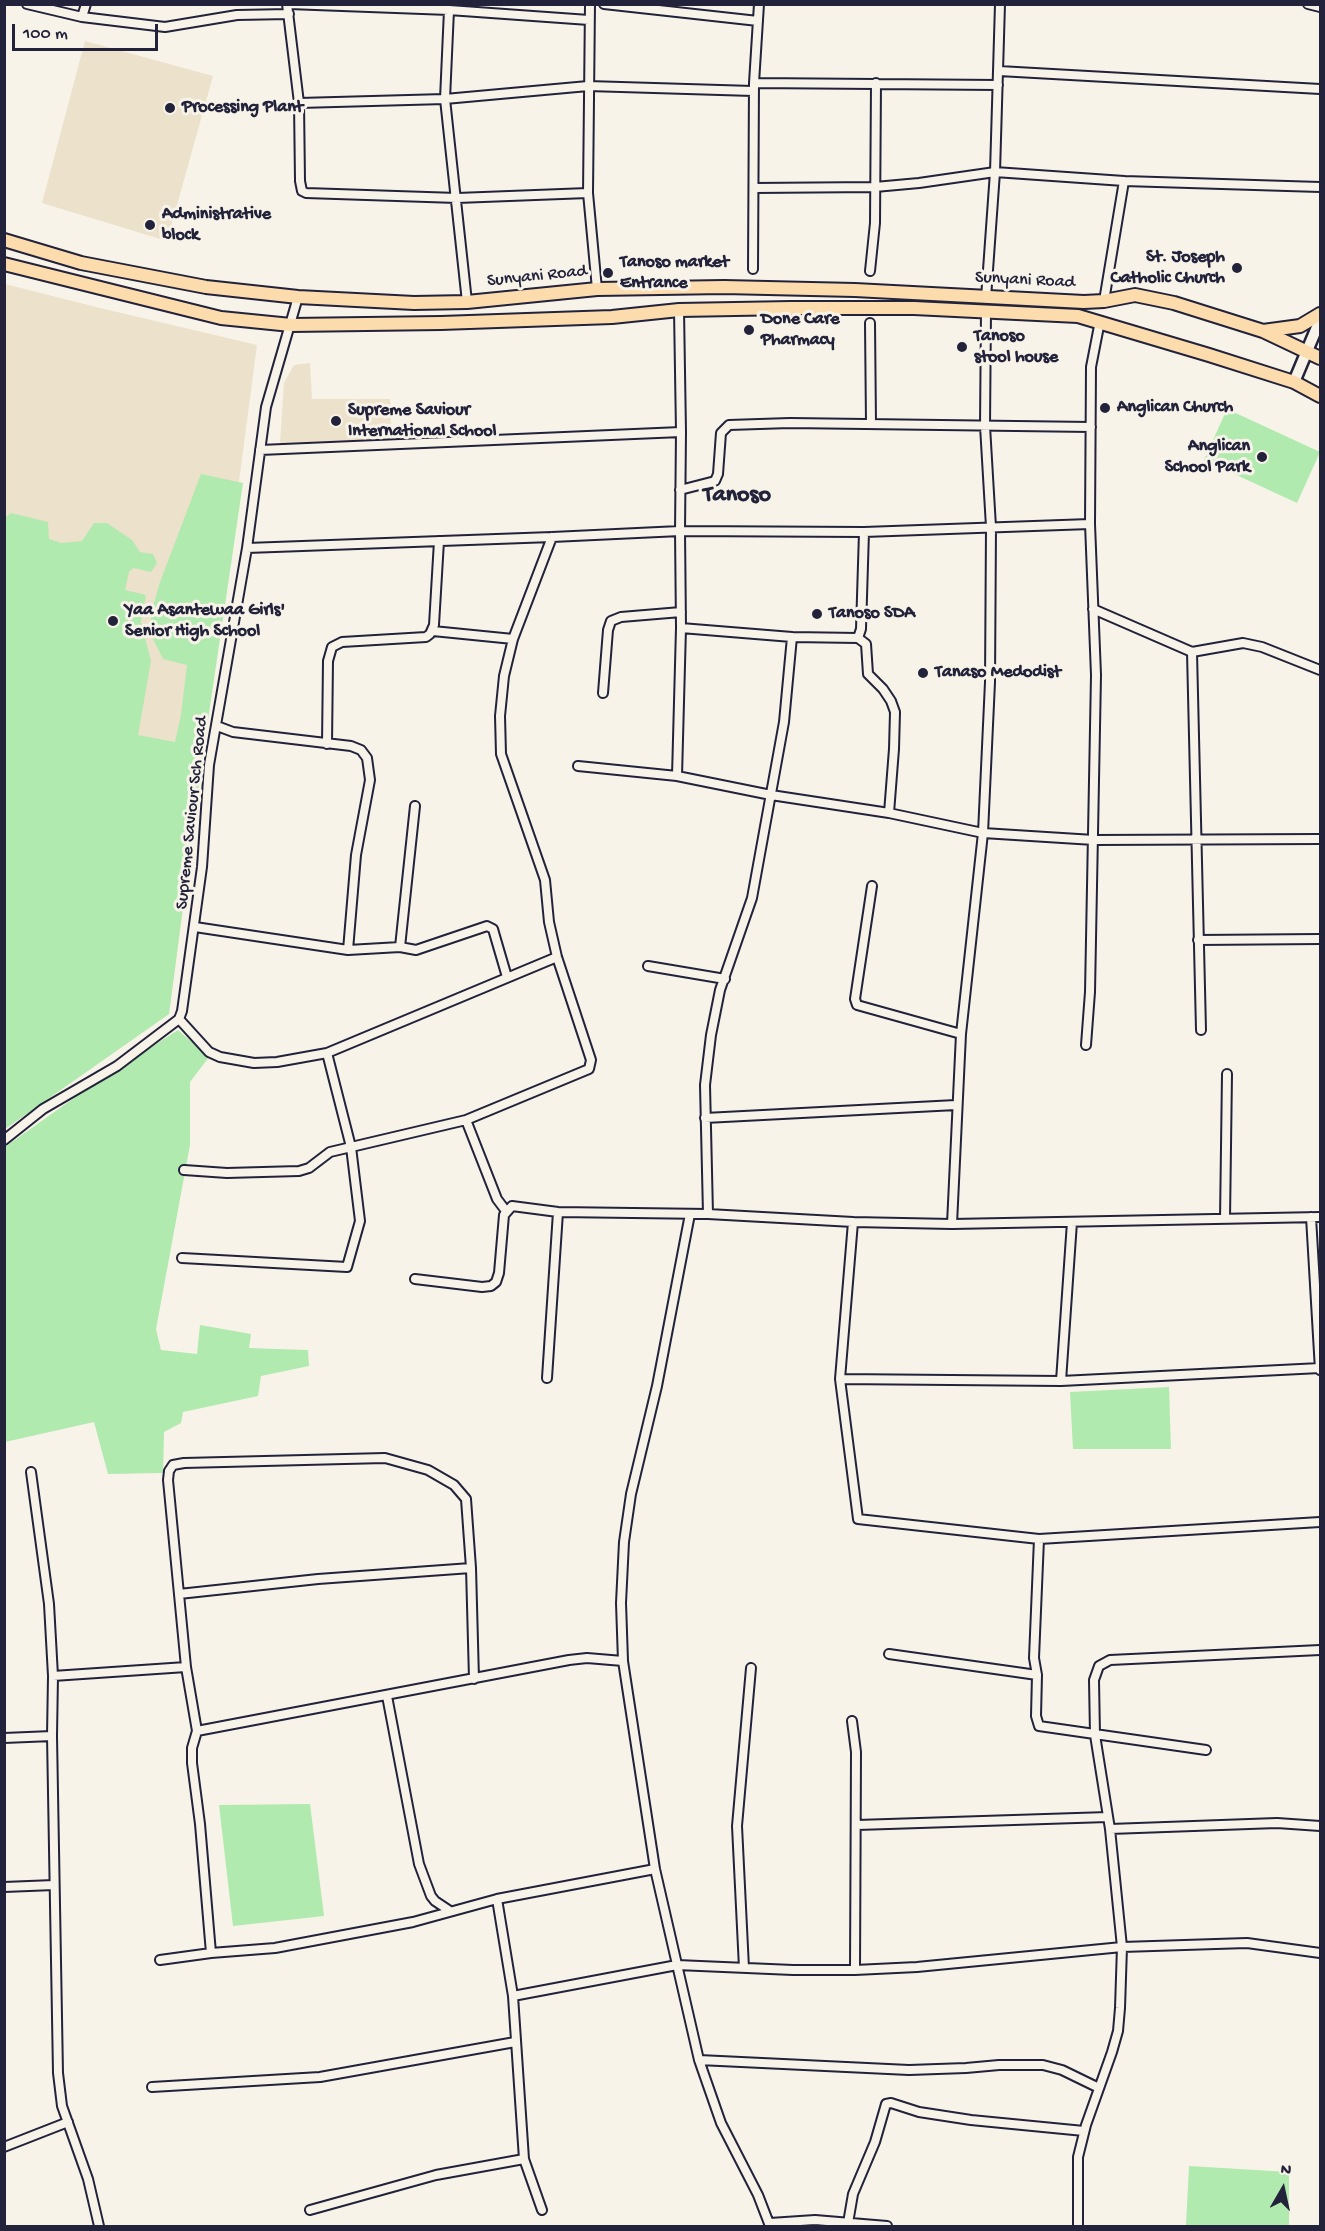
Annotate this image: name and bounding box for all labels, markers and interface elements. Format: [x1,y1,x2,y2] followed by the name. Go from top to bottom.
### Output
[15,12,160,50] scale bar
[23,24,68,45] text: 100 m
[182,97,303,119] place label: Processing Plant
[163,101,177,115] marker: Processing Plant
[162,204,271,246] place label: Administrative block
[143,218,157,232] marker: Administrative block
[1111,247,1225,290] place label: St. Joseph Catholic Church
[620,252,729,294] place label: Tanoso market Entrance
[486,261,588,293] street label: Sunyani Road
[1230,261,1244,275] marker: St. Joseph Catholic Church
[601,266,615,280] marker: Tanoso market Entrance
[974,268,1076,294] street label: Sunyani Road
[761,309,840,352] place label: Done Care Pharmacy
[742,323,756,337] marker: Done Care Pharmacy
[974,326,1058,368] place label: Tanoso stool house
[955,340,969,354] marker: Tanoso stool house
[1117,397,1233,419] place label: Anglican Church
[348,400,497,442] place label: Supreme Saviour International School
[1098,401,1112,415] marker: Anglican Church
[329,414,343,428] marker: Supreme Saviour International School
[1165,436,1250,478] place label: Anglican School Park
[1255,450,1269,464] marker: Anglican School Park
[703,482,771,510] district label: Tanoso
[125,600,285,642] place label: Yaa Asantewaa Girls' Senior High School
[829,603,915,625] place label: Tanoso SDA
[810,607,824,621] marker: Tanoso SDA
[106,614,120,628] marker: Yaa Asantewaa Girls' Senior High School
[935,662,1061,684] place label: Tanaso Medodist
[916,666,930,680] marker: Tanaso Medodist
[172,715,214,911] street label: Supreme Saviour Sch Road
[1253,2159,1313,2219] north arrow
[1279,2161,1293,2181] text: N

